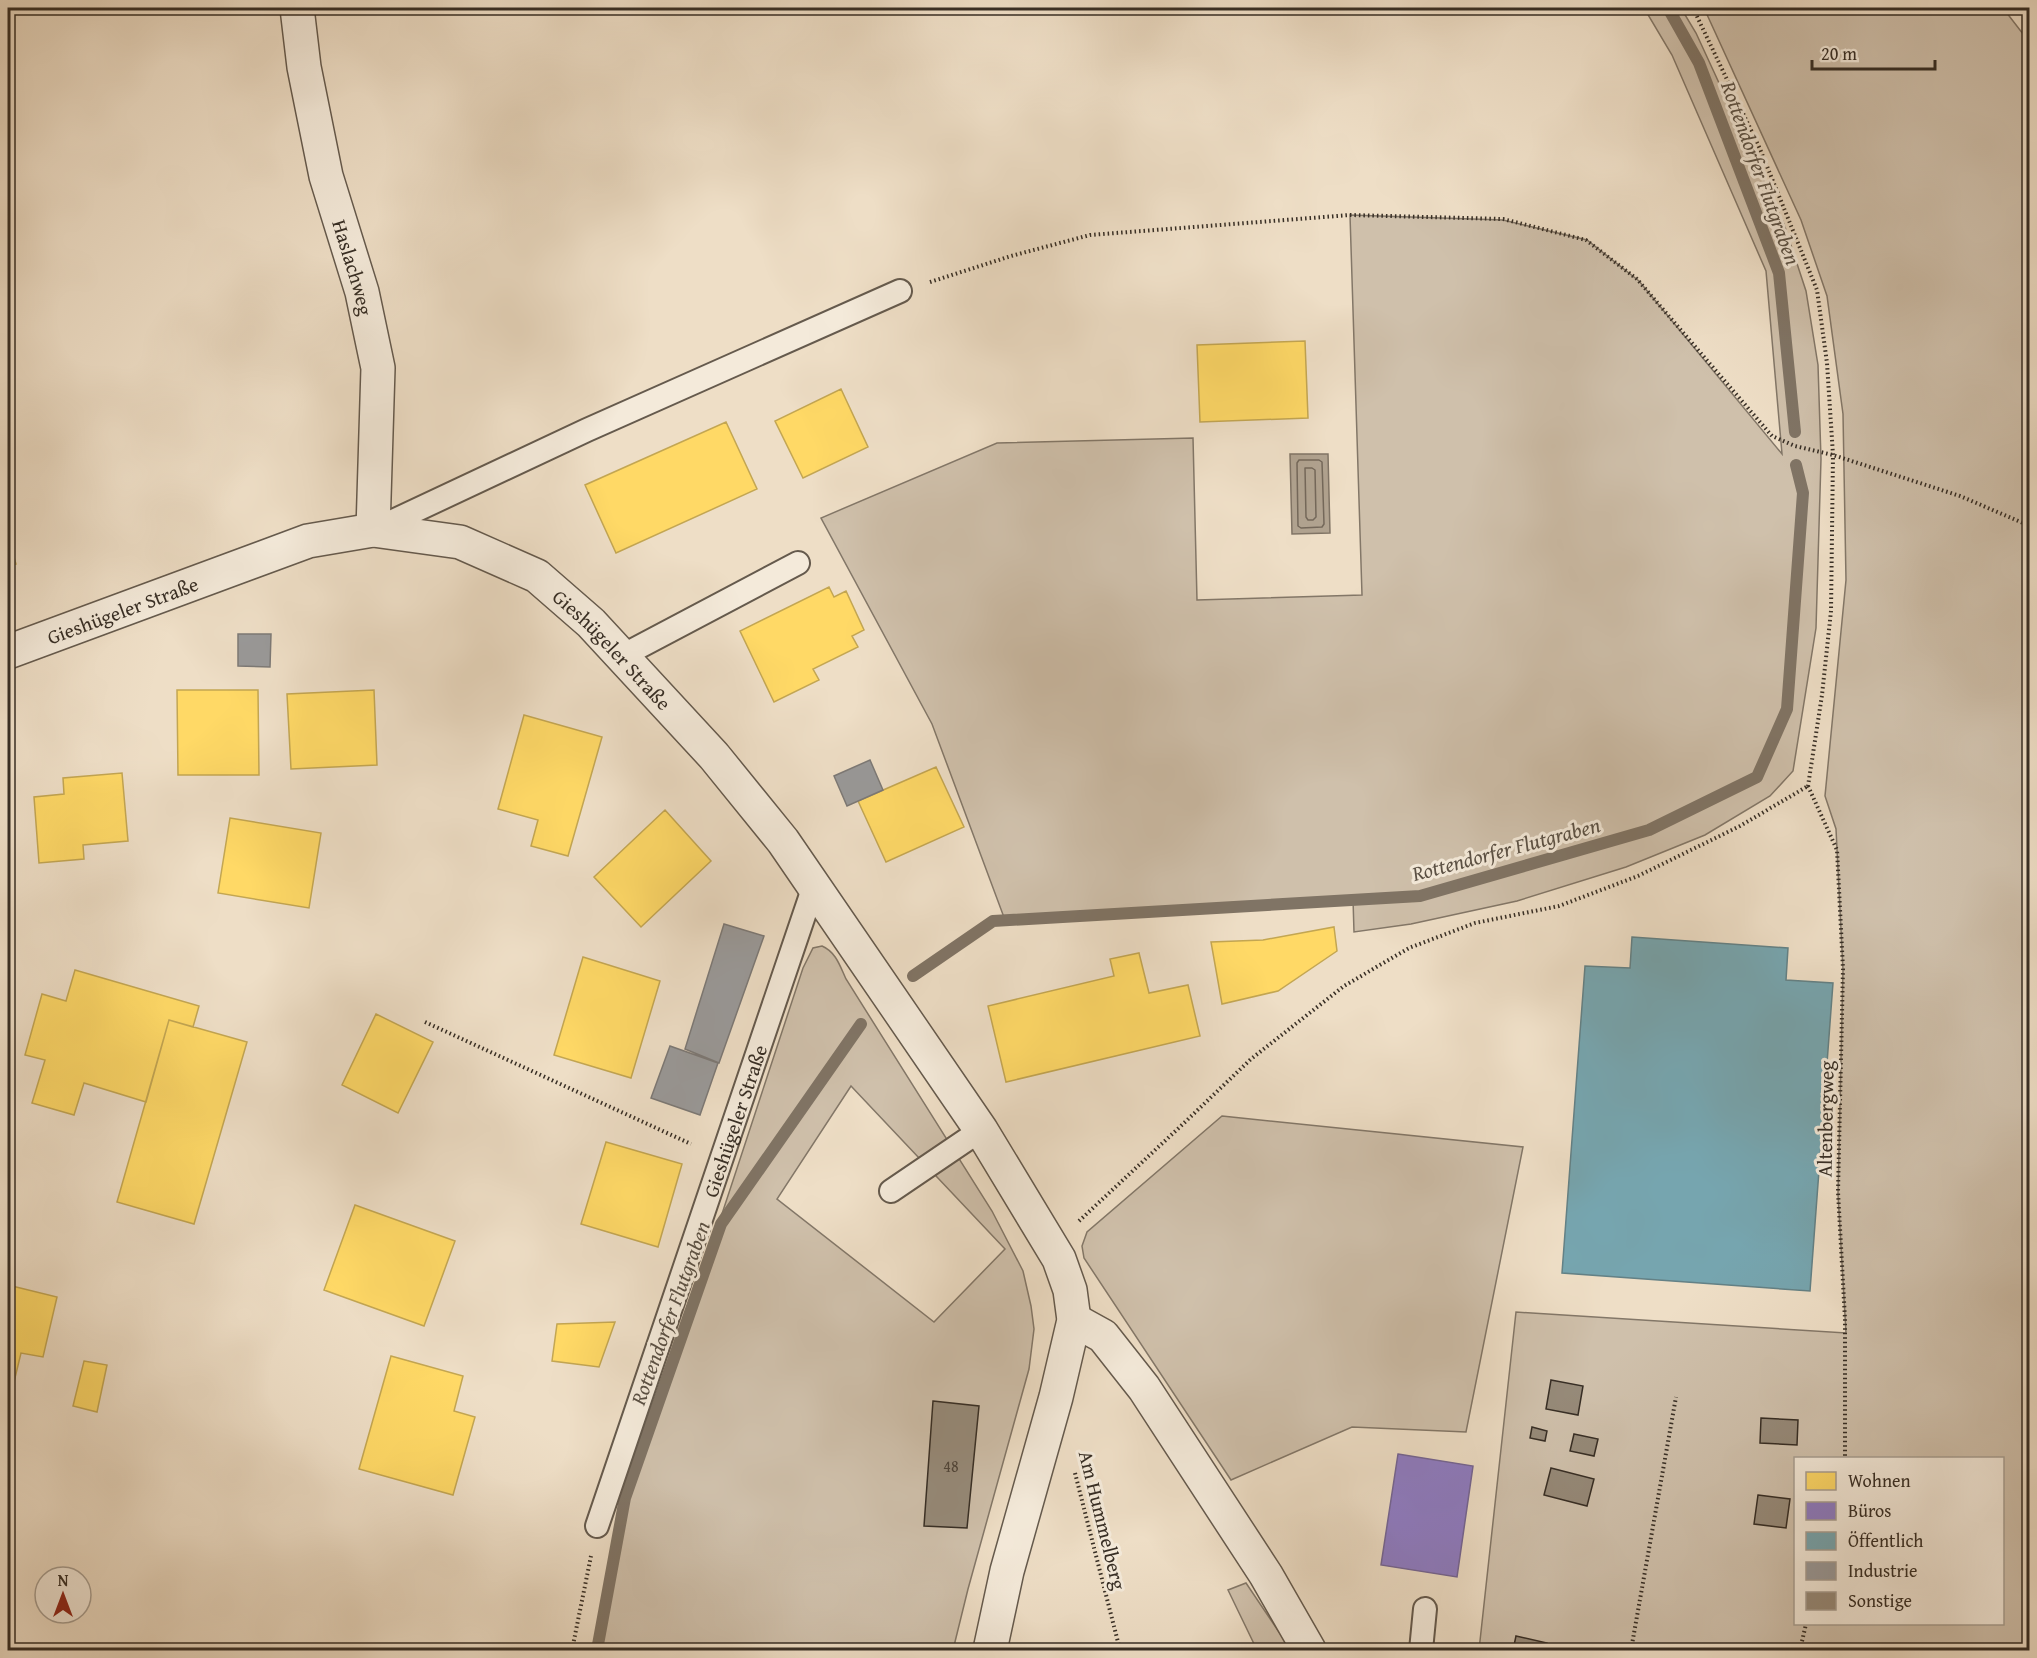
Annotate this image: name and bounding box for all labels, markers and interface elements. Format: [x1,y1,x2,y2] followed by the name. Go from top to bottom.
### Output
[1812,33,1935,71] scale bar
[1821,40,1857,67] text: 20 m
[1713,76,1809,270] water label: Rottendorfer Flutgraben
[326,216,381,318] street label: Haslachweg
[43,568,202,651] street label: Gieshügeler Straße
[547,582,679,716] street label: Gieshügeler Straße
[1408,809,1604,889] water label: Rottendorfer Flutgraben
[695,1041,774,1201] street label: Gieshügeler Straße
[1809,1060,1841,1177] street label: Altenbergweg
[622,1216,718,1410] water label: Rottendorfer Flutgraben
[1072,1447,1134,1593] street label: Am Hummelberg
[943,1454,959,1478] house number: 48
[1794,1457,2004,1625] legend
[1848,1467,1911,1494] text: Wohnen
[1848,1497,1891,1524] text: Büros
[1848,1527,1923,1554] text: Öffentlich
[1848,1557,1917,1584] text: Industrie
[33,1565,93,1625] north arrow
[58,1568,69,1592] text: N
[1848,1587,1912,1614] text: Sonstige

